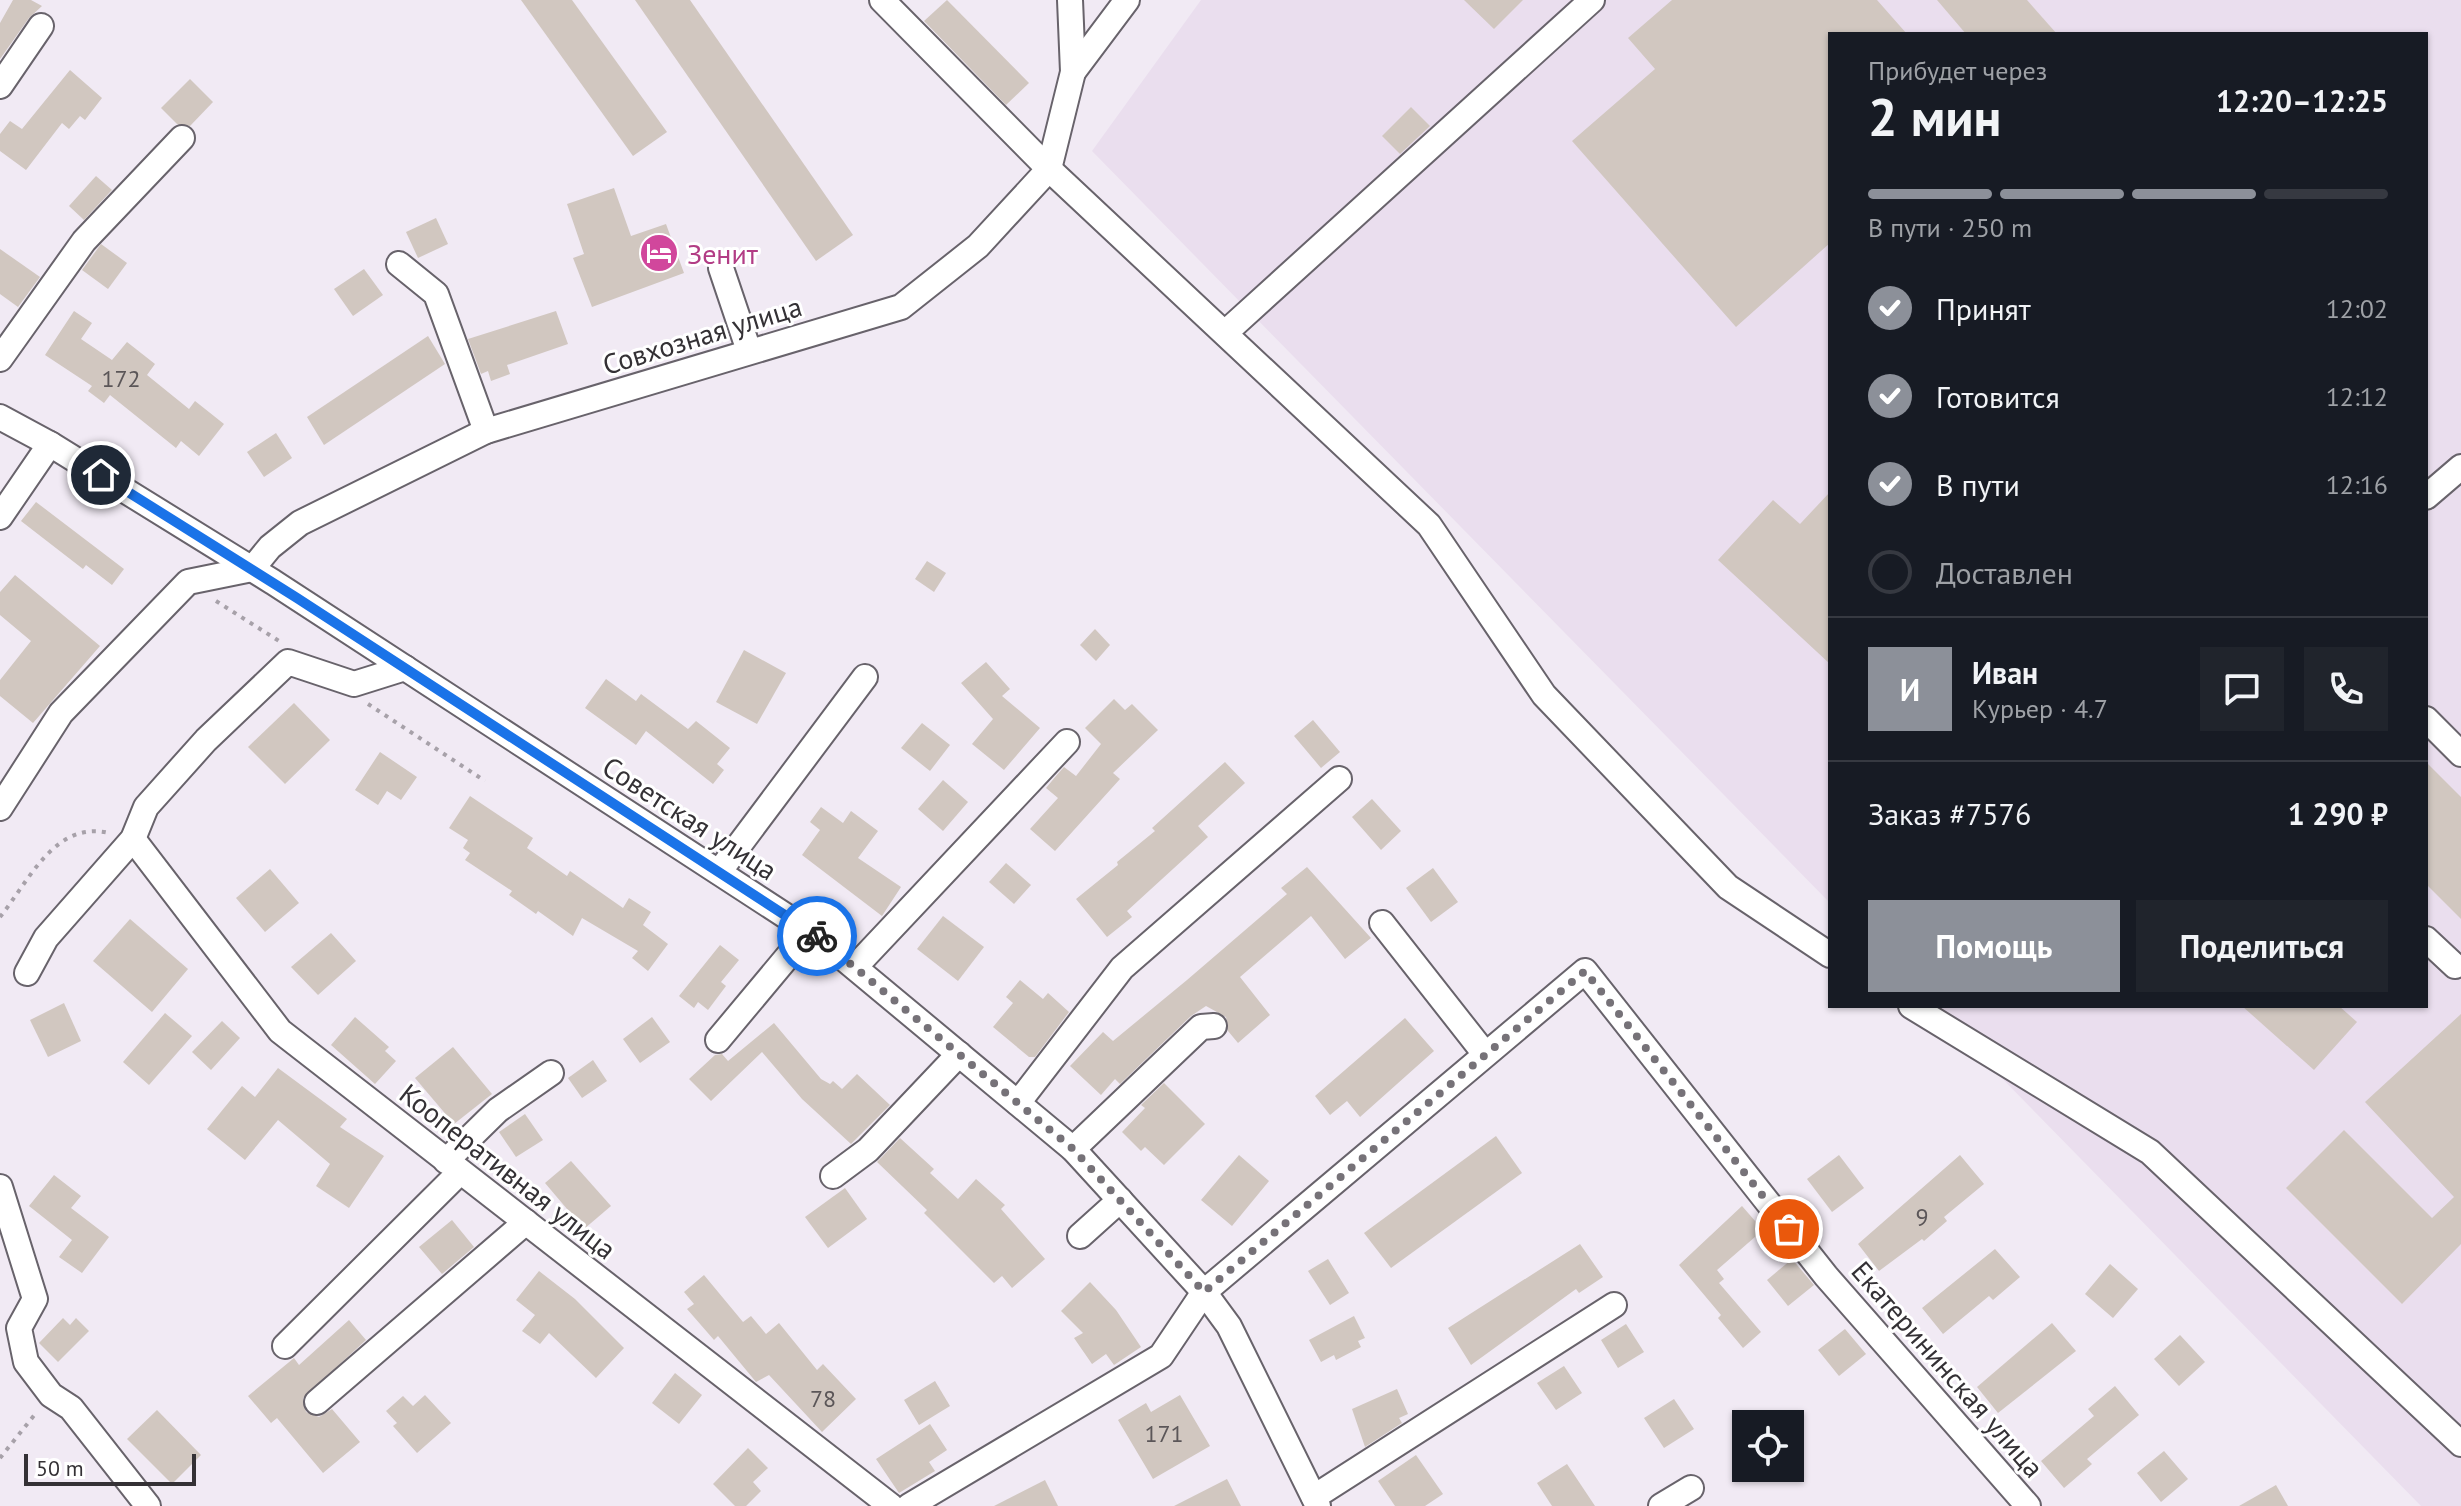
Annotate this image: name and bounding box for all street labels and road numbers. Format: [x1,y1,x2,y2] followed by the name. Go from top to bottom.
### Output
[598,287,806,383] street label: Совхозная улица
[596,748,784,888] street label: Советская улица
[392,1075,624,1267] street label: Кооперативная улица
[1844,1253,2052,1485] street label: Екатерининская улица

